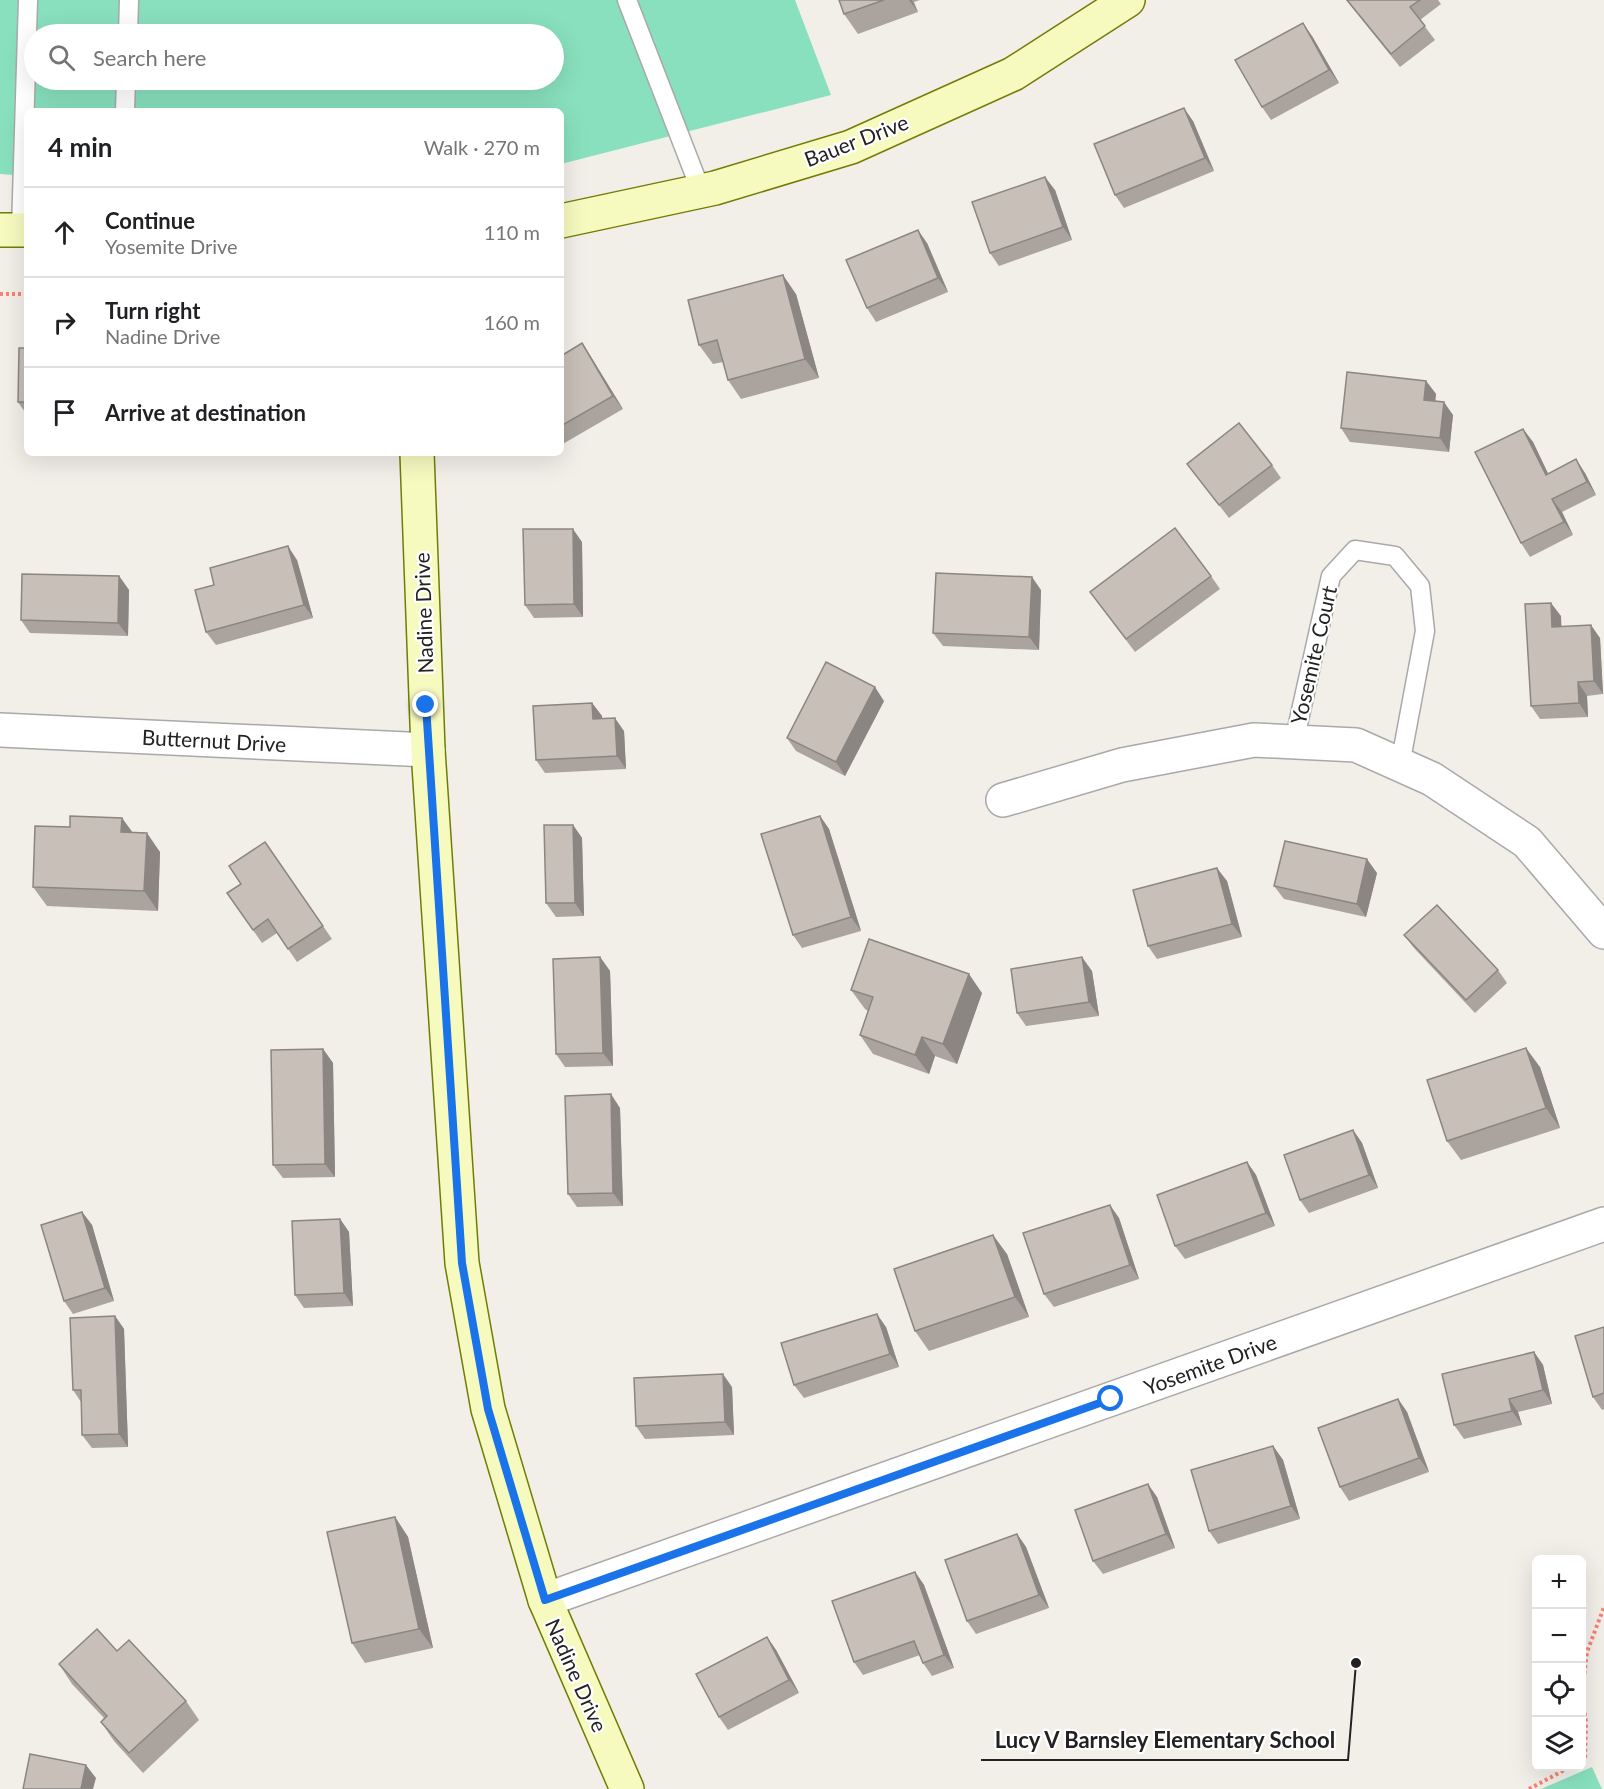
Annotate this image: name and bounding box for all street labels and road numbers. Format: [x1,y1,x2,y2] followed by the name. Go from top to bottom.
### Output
[801,109,911,171] street label: Bauer Drive
[408,552,438,674] street label: Nadine Drive
[1285,583,1341,727] street label: Yosemite Court
[141,724,287,756] street label: Butternut Drive
[1140,1328,1280,1400] street label: Yosemite Drive
[541,1615,613,1735] street label: Nadine Drive

